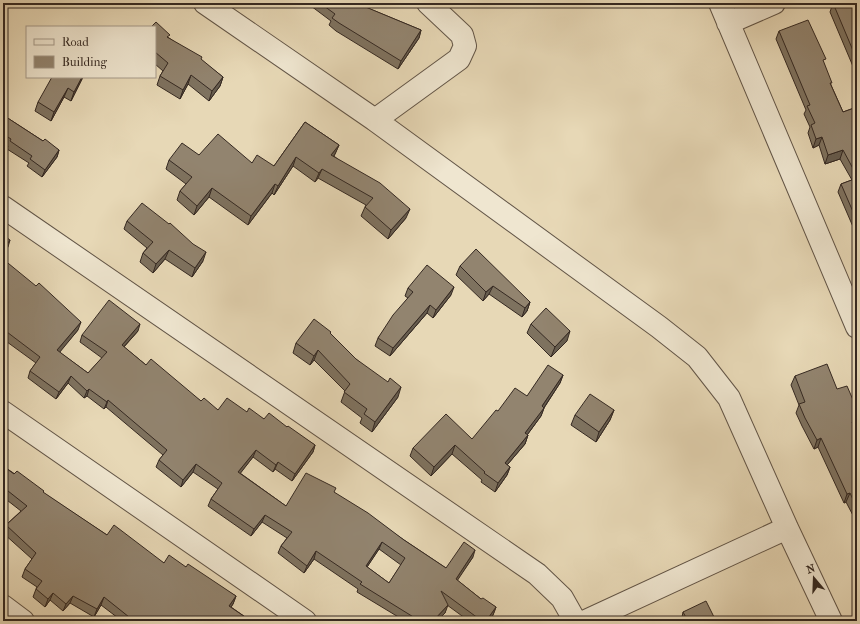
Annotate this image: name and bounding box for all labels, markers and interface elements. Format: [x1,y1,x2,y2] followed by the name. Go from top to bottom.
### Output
[26,26,156,78] legend
[62,35,89,49] text: Road
[62,55,107,69] text: Building
[794,558,834,598] north arrow
[805,561,818,577] text: N

